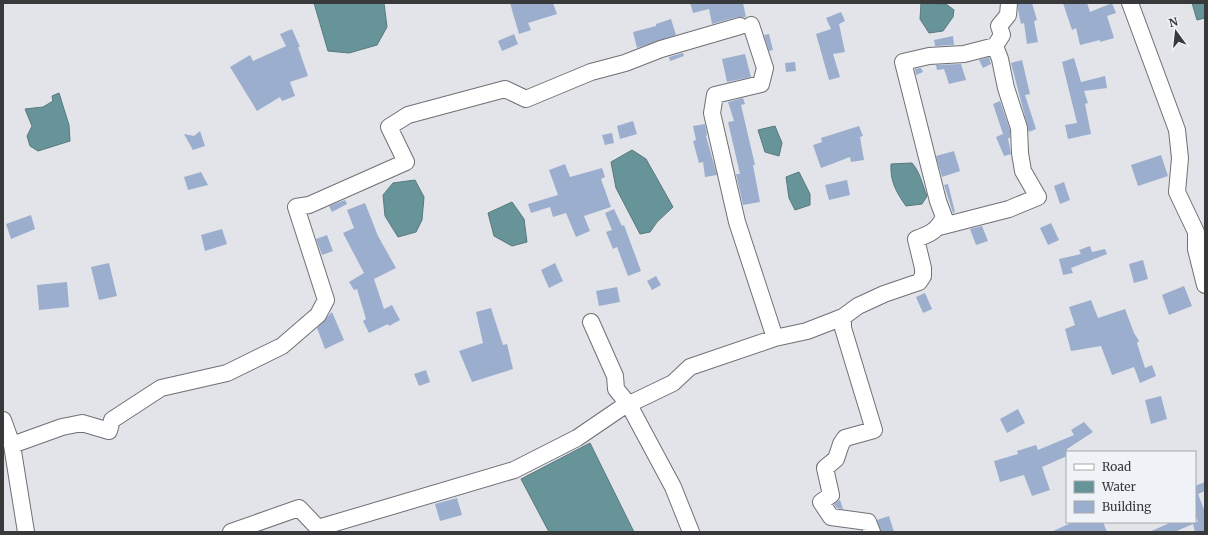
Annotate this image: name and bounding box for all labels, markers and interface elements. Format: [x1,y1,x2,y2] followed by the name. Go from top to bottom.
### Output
[1156,12,1196,52] north arrow
[1167,14,1180,30] text: N
[1066,451,1196,523] legend
[1102,459,1131,474] text: Road
[1101,479,1137,494] text: Water
[1102,499,1152,514] text: Building

